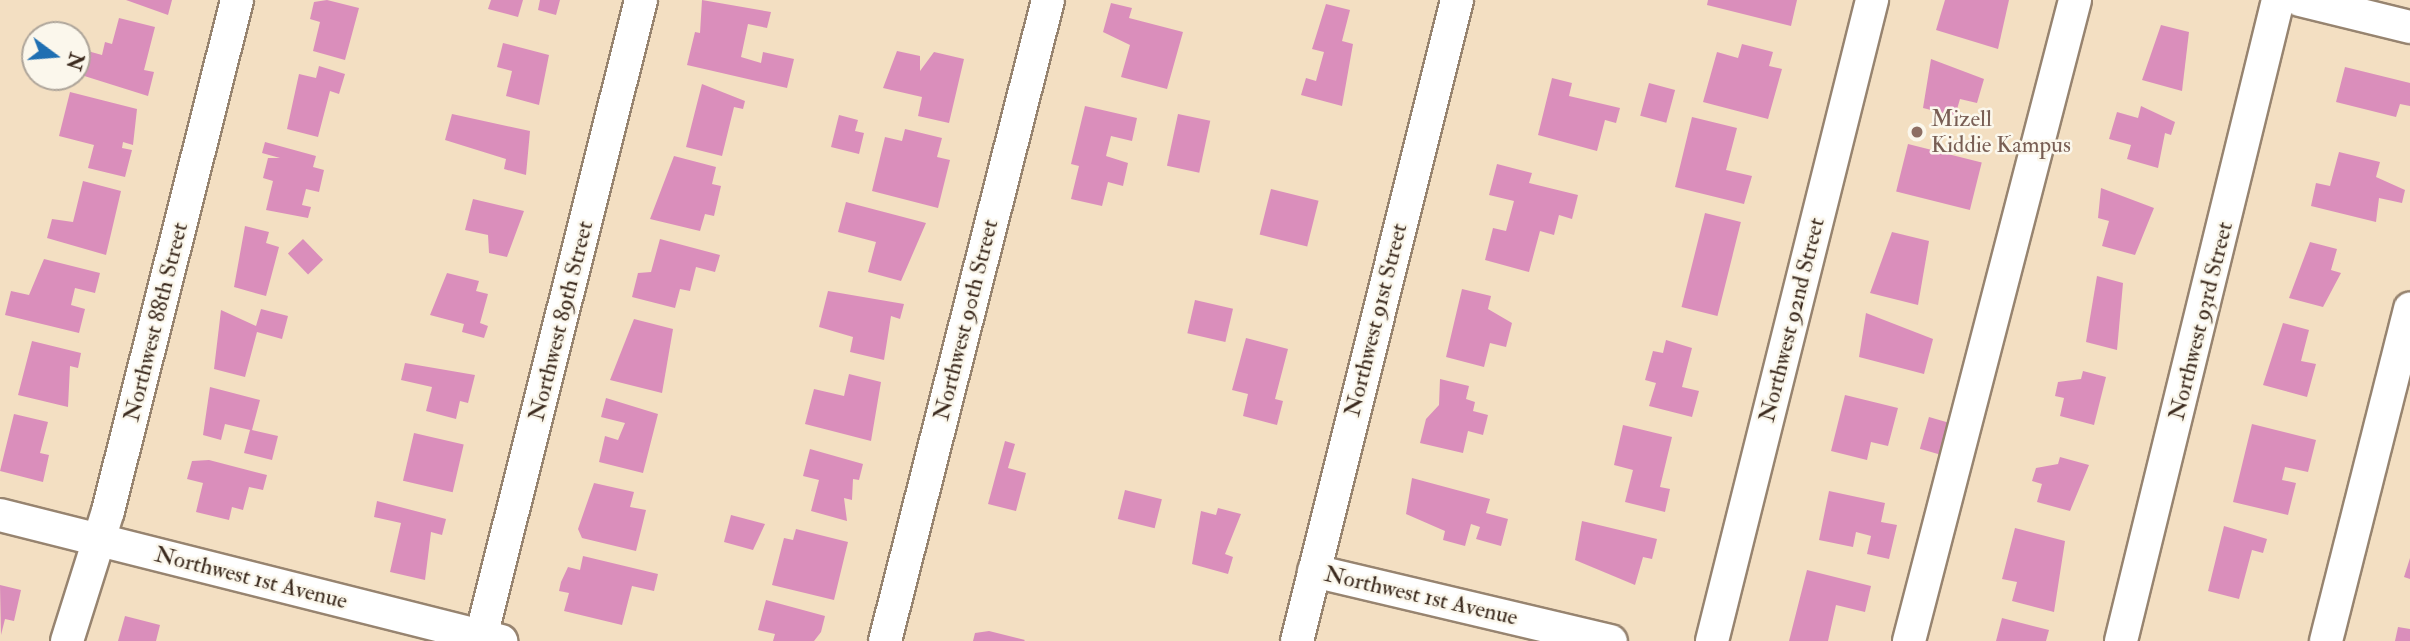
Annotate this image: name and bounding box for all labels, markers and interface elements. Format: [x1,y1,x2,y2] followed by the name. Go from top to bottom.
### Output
[21,21,91,91] north arrow
[60,50,88,73] text: N
[1931,105,2071,159] place label: Mizell Kiddie Kampus
[1909,124,1925,140] marker: Mizell Kiddie Kampus
[1753,215,1831,425] street label: Northwest 92nd Street
[928,217,1004,423] street label: Northwest 90th Street
[523,218,599,424] street label: Northwest 89th Street
[2163,219,2239,423] street label: Northwest 93rd Street
[118,220,194,424] street label: Northwest 88th Street
[1339,220,1413,420] street label: Northwest 91st Street
[152,541,350,615] street label: Northwest 1st Avenue
[1322,560,1520,632] street label: Northwest 1st Avenue

